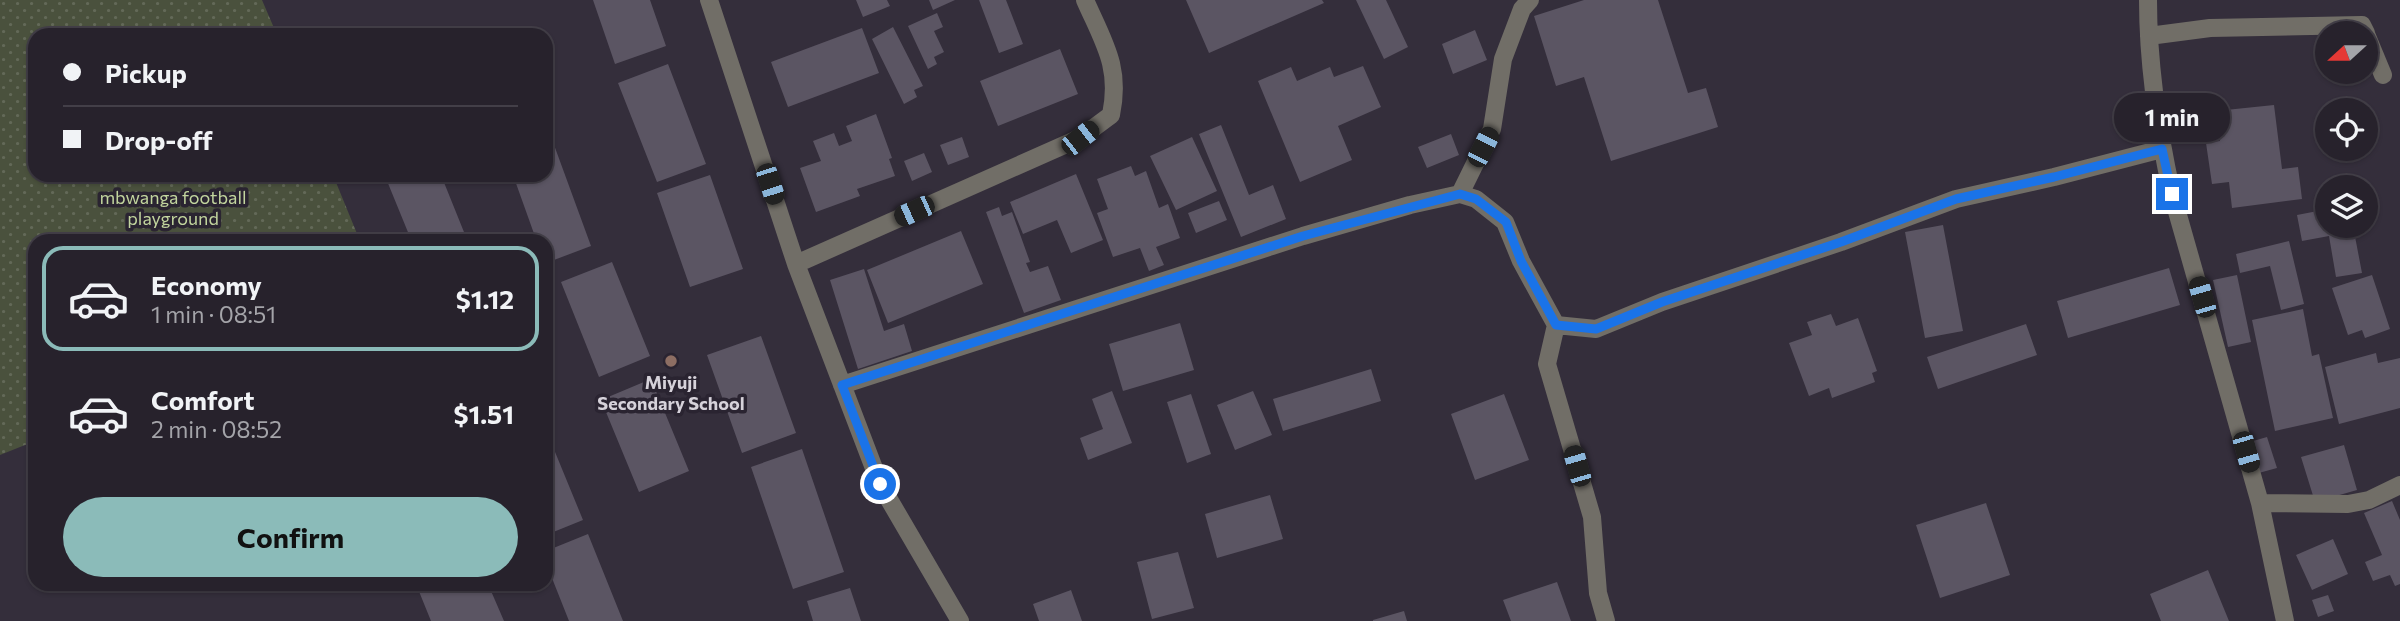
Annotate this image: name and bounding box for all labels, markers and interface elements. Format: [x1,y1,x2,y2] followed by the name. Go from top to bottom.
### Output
[2315,21,2378,84] north arrow
[2315,21,2378,238] map controls
[105,57,187,88] text: Pickup
[2114,92,2230,142] callout: 1 min
[2315,98,2378,161] button: locate
[2145,103,2199,131] text: 1 min
[1057,117,1104,159] car
[105,124,212,155] text: Drop-off
[1465,124,1502,170] car
[754,161,787,207] car
[2315,175,2378,238] button: layers
[2156,178,2188,210] route end
[99,186,247,229] park label: mbwanga football playground
[891,193,938,229] car
[67,267,130,330] icon: car
[151,269,262,300] text: Economy
[2187,274,2218,320] car
[456,283,514,314] text: $1.12
[151,300,276,328] text: 1 min · 08:51
[663,353,679,369] marker: Miyuji Secondary School
[597,371,745,414] place label: Miyuji Secondary School
[67,382,130,445] icon: car
[151,384,254,415] text: Comfort
[453,398,514,429] text: $1.51
[151,415,282,443] text: 2 min · 08:52
[2231,429,2262,475] car
[1562,443,1593,489] car
[864,468,896,500] route start
[63,497,518,577] button: Confirm

